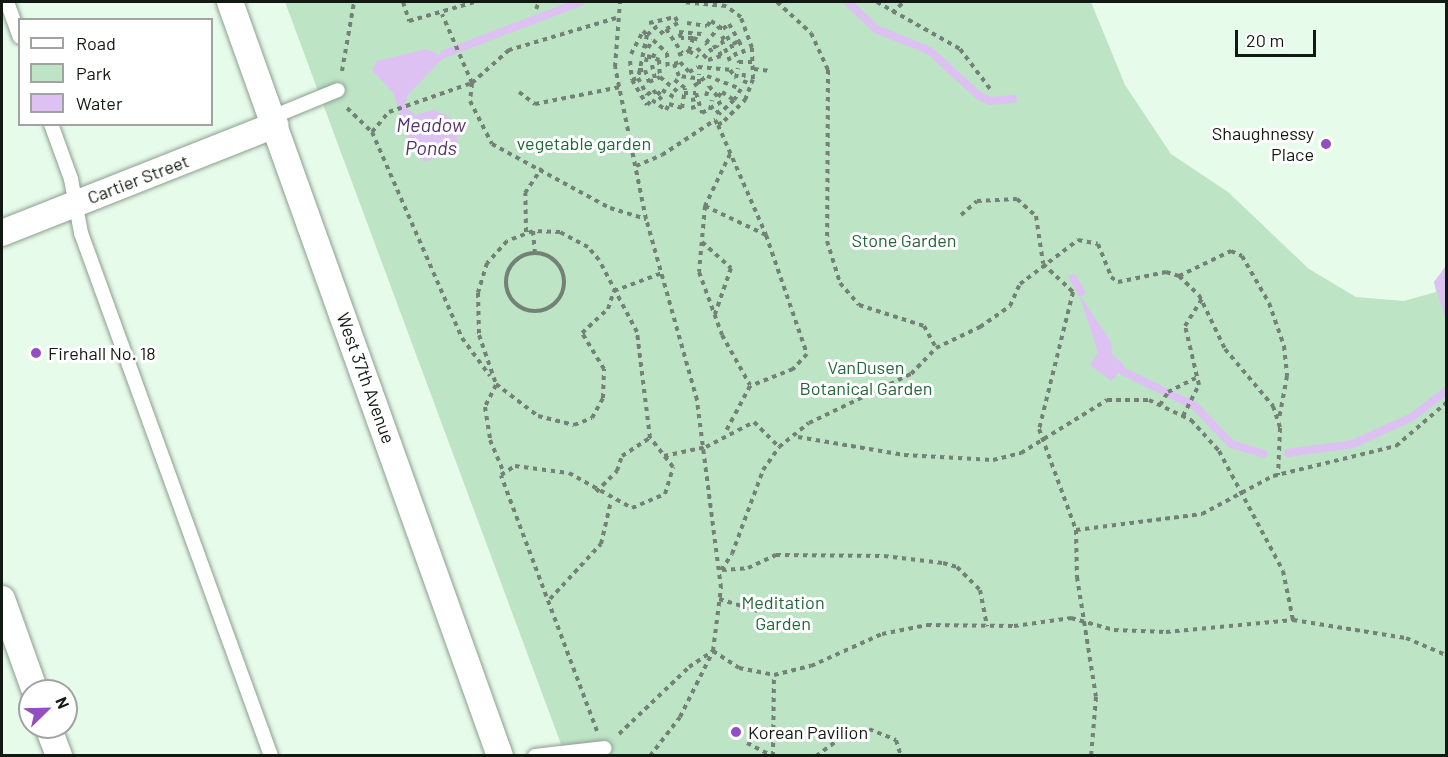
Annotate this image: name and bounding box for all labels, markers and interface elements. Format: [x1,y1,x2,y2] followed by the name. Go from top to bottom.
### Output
[18,18,213,126] legend
[1238,18,1319,56] scale bar
[1246,29,1284,51] text: 20 m
[76,32,116,54] text: Road
[76,62,111,84] text: Park
[76,92,123,114] text: Water
[396,112,466,159] water label: Meadow Ponds
[1212,123,1314,166] place label: Shaughnessy Place
[517,132,651,154] park label: vegetable garden
[1319,137,1333,151] marker: Shaughnessy Place
[84,150,192,208] street label: Cartier Street
[851,229,957,251] park label: Stone Garden
[332,309,400,447] street label: West 37th Avenue
[48,342,156,364] place label: Firehall No. 18
[29,346,43,360] marker: Firehall No. 18
[799,357,933,400] park label: VanDusen Botanical Garden
[741,592,825,634] park label: Meditation Garden
[18,679,78,739] north arrow
[52,694,74,711] text: N
[748,721,868,743] place label: Korean Pavilion
[729,725,743,739] marker: Korean Pavilion

